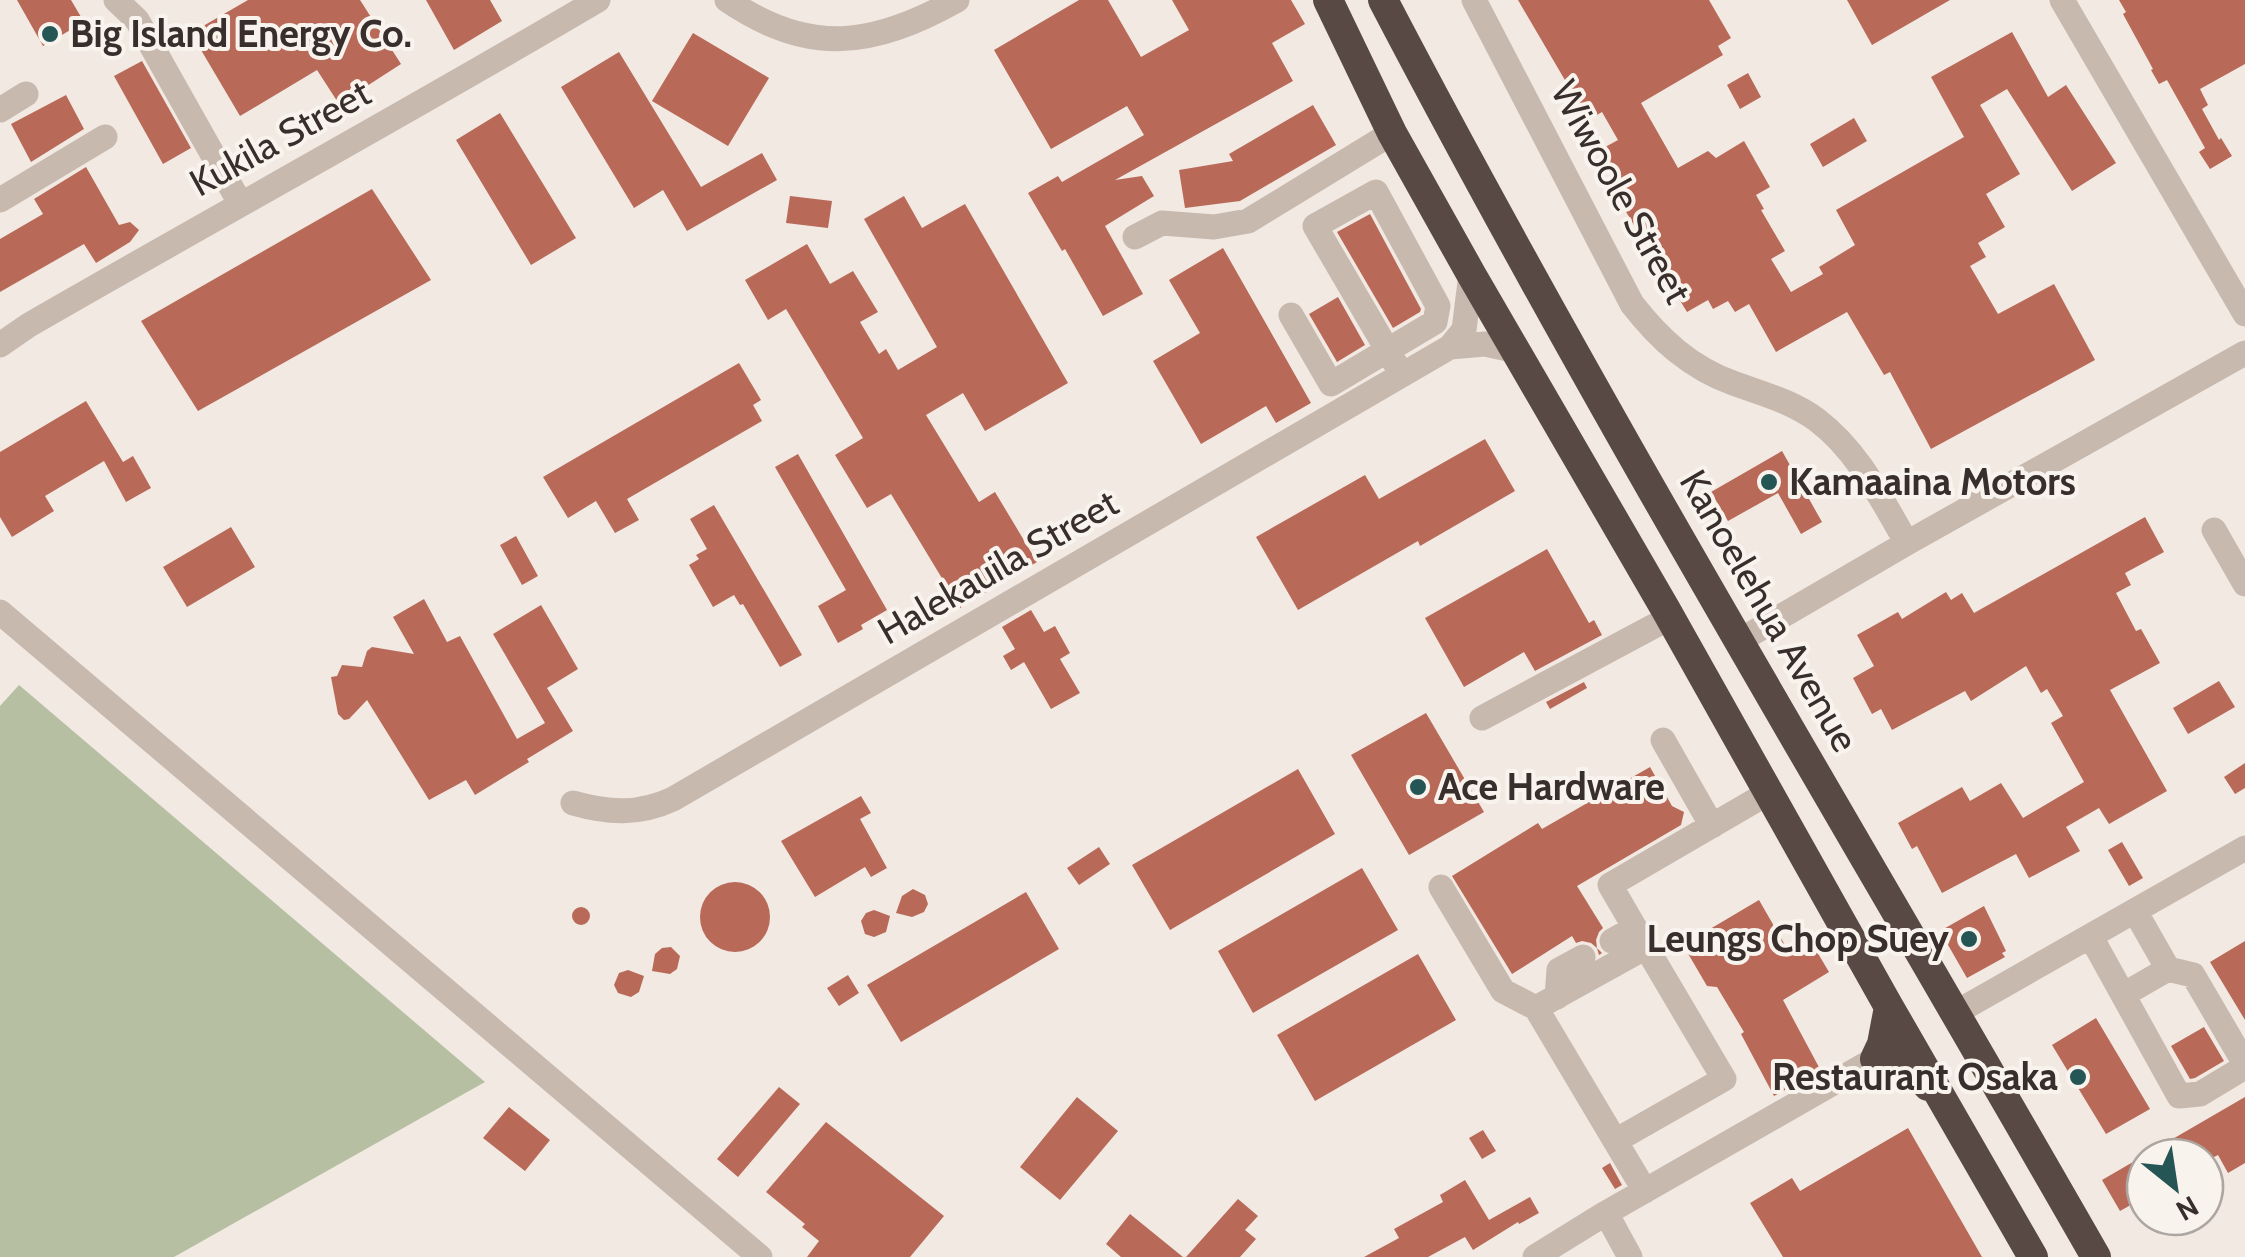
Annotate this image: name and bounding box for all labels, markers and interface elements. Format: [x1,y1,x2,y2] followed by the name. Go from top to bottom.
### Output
[70,10,412,57] place label: Big Island Energy Co.
[39,23,61,45] marker: Big Island Energy Co.
[181,69,378,206] street label: Kukila Street
[1541,72,1702,312] street label: Wiwoole Street
[1789,458,2076,505] place label: Kamaaina Motors
[1670,462,1869,760] street label: Kanoelehua Avenue
[1758,471,1780,493] marker: Kamaaina Motors
[869,479,1126,654] street label: Halekauila Street
[1438,763,1665,810] place label: Ace Hardware
[1407,776,1429,798] marker: Ace Hardware
[1647,915,1950,962] place label: Leungs Chop Suey
[1958,928,1980,950] marker: Leungs Chop Suey
[1772,1053,2058,1100] place label: Restaurant Osaka
[2067,1066,2089,1088] marker: Restaurant Osaka
[2125,1137,2225,1237] north arrow
[2170,1189,2205,1228] text: N

